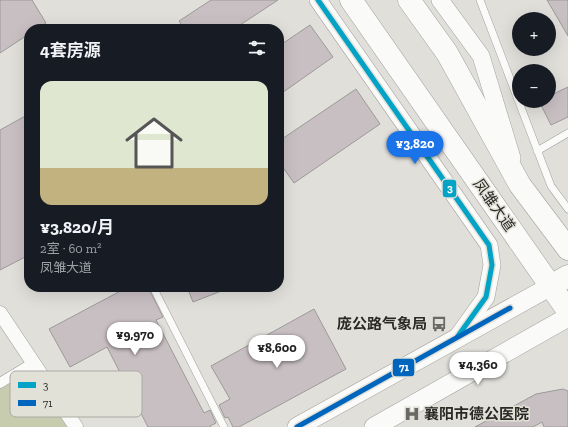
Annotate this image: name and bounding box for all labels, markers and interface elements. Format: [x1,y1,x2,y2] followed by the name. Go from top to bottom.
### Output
[512,12,556,108] map controls
[512,12,556,56] button: +
[246,37,268,59] icon: filters
[40,40,101,60] text: 4套房源
[512,64,556,108] button: −
[118,107,190,179] icon: home
[382,131,448,165] pin: ¥3,820
[395,136,435,151] text: ¥3,820
[469,175,519,235] street label: 凤雏大道
[442,179,457,198] line badge: 3
[447,182,453,195] text: 3
[40,217,114,237] text: ¥3,820/月
[40,241,102,256] text: 2室 · 60 m²
[40,260,92,275] text: 凤雏大道
[337,315,427,333] place label: 庞公路气象局
[430,315,448,333] bus stop icon: 庞公路气象局
[102,322,168,356] pin: ¥9,970
[116,327,154,342] text: ¥9,970
[244,335,310,369] pin: ¥8,600
[257,340,297,355] text: ¥8,600
[445,352,511,386] pin: ¥4,360
[458,357,498,372] text: ¥4,360
[392,358,415,377] line badge: 71
[399,361,409,374] text: 71
[10,371,142,417] legend
[43,379,48,392] text: 3
[43,397,53,410] text: 71
[403,405,421,423] hospital icon: 襄阳市德公医院
[424,405,529,423] place label: 襄阳市德公医院

